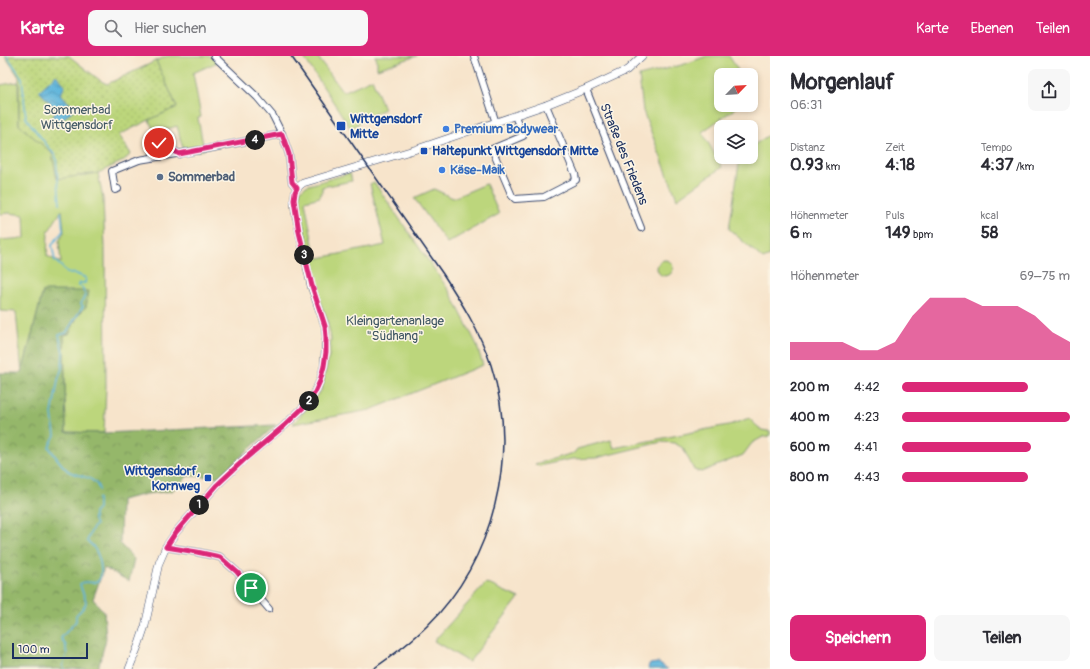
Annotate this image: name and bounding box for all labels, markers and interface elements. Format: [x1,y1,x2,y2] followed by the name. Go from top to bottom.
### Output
[88,10,368,46] search box
[20,16,64,40] text: Karte
[102,17,124,39] icon: search
[134,19,206,38] text: Hier suchen
[916,20,949,37] text: Karte
[971,20,1014,37] text: Ebenen
[1036,20,1070,37] text: Teilen
[714,68,758,112] north arrow
[714,68,758,164] map controls
[790,68,894,96] text: Morgenlauf
[1028,69,1070,111] button: share
[790,97,822,113] text: 06:31
[596,101,652,207] street label: Straße des Friedens
[41,102,114,133] park label: Sommerbad Wittgensdorf
[350,111,423,142] place label: Wittgensdorf Mitte
[335,120,347,132] marker: Wittgensdorf Mitte
[714,120,758,164] button: layers
[454,121,558,137] place label: Premium Bodywear
[441,124,451,134] marker: Premium Bodywear
[142,126,176,160] pin
[245,130,265,150] pin: 4
[148,132,170,154] icon: check
[252,133,258,146] text: 4
[790,141,825,154] text: Distanz
[885,141,905,154] text: Zeit
[981,141,1012,154] text: Tempo
[432,143,599,159] place label: Haltepunkt Wittgensdorf Mitte
[419,146,429,156] marker: Haltepunkt Wittgensdorf Mitte
[790,154,824,175] text: 0.93
[885,154,915,175] text: 4:18
[981,154,1014,175] text: 4:37
[824,160,840,173] text: km
[1014,160,1034,173] text: /km
[450,162,506,178] place label: Käse-Maik
[437,165,447,175] marker: Käse-Maik
[168,169,235,185] place label: Sommerbad
[155,172,165,182] marker: Sommerbad
[790,209,849,222] text: Höhenmeter
[885,209,904,222] text: Puls
[981,209,999,222] text: kcal
[790,222,800,243] text: 6
[885,222,911,243] text: 149
[981,222,998,243] text: 58
[800,228,812,241] text: m
[911,228,933,241] text: bpm
[294,245,314,265] pin: 3
[301,248,307,261] text: 3
[790,268,859,284] text: Höhenmeter
[1020,268,1070,284] text: 69–75 m
[346,313,445,344] park label: Kleingartenanlage "Südhang"
[790,379,829,395] text: 200 m
[854,379,880,395] text: 4:42
[299,391,319,411] pin: 2
[306,394,312,407] text: 2
[790,409,830,425] text: 400 m
[854,409,879,425] text: 4:23
[790,439,830,455] text: 600 m
[854,439,878,455] text: 4:41
[124,463,200,494] place label: Wittgensdorf, Kornweg
[790,469,829,485] text: 800 m
[854,469,880,485] text: 4:43
[203,473,213,483] marker: Wittgensdorf, Kornweg
[189,495,209,515] pin: 1
[197,498,201,511] text: 1
[234,571,268,605] pin
[240,577,262,599] icon: arrive
[790,615,926,661] button: Speichern
[934,615,1070,661] button: Teilen
[12,641,88,660] scale bar
[18,643,49,656] text: 100 m

